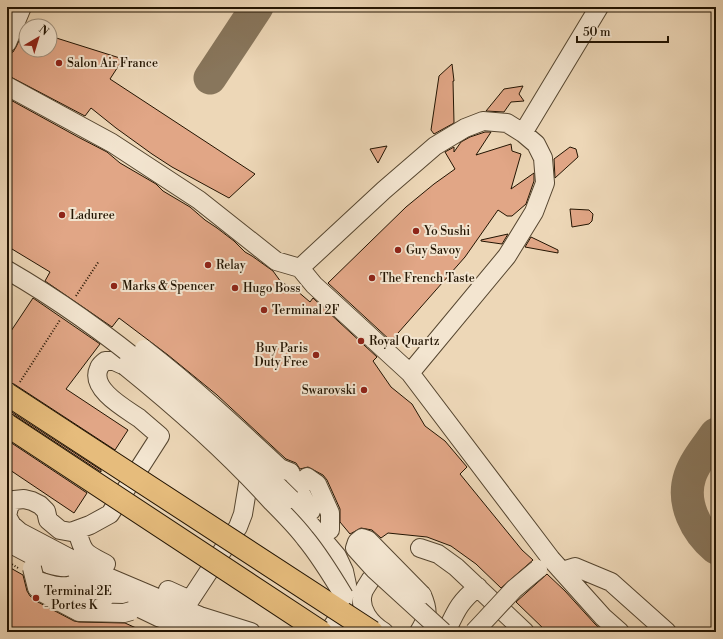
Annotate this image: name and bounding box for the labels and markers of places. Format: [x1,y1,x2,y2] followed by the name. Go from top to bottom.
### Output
[67,56,158,71] place label: Salon Air France
[54,58,64,68] marker: Salon Air France
[70,208,115,223] place label: Laduree
[57,210,67,220] marker: Laduree
[423,224,470,239] place label: Yo Sushi
[411,226,421,236] marker: Yo Sushi
[406,243,461,258] place label: Guy Savoy
[393,245,403,255] marker: Guy Savoy
[216,258,246,273] place label: Relay
[203,260,213,270] marker: Relay
[380,271,475,286] place label: The French Taste
[367,273,377,283] marker: The French Taste
[122,279,215,294] place label: Marks & Spencer
[109,281,119,291] marker: Marks & Spencer
[243,281,301,296] place label: Hugo Boss
[230,283,240,293] marker: Hugo Boss
[272,303,339,318] place label: Terminal 2F
[259,305,269,315] marker: Terminal 2F
[369,334,440,349] place label: Royal Quartz
[356,336,366,346] marker: Royal Quartz
[254,341,308,370] place label: Buy Paris Duty Free
[311,350,321,360] marker: Buy Paris Duty Free
[302,383,356,398] place label: Swarovski
[359,385,369,395] marker: Swarovski
[44,584,112,613] place label: Terminal 2E - Portes K
[31,593,41,603] marker: Terminal 2E - Portes K

